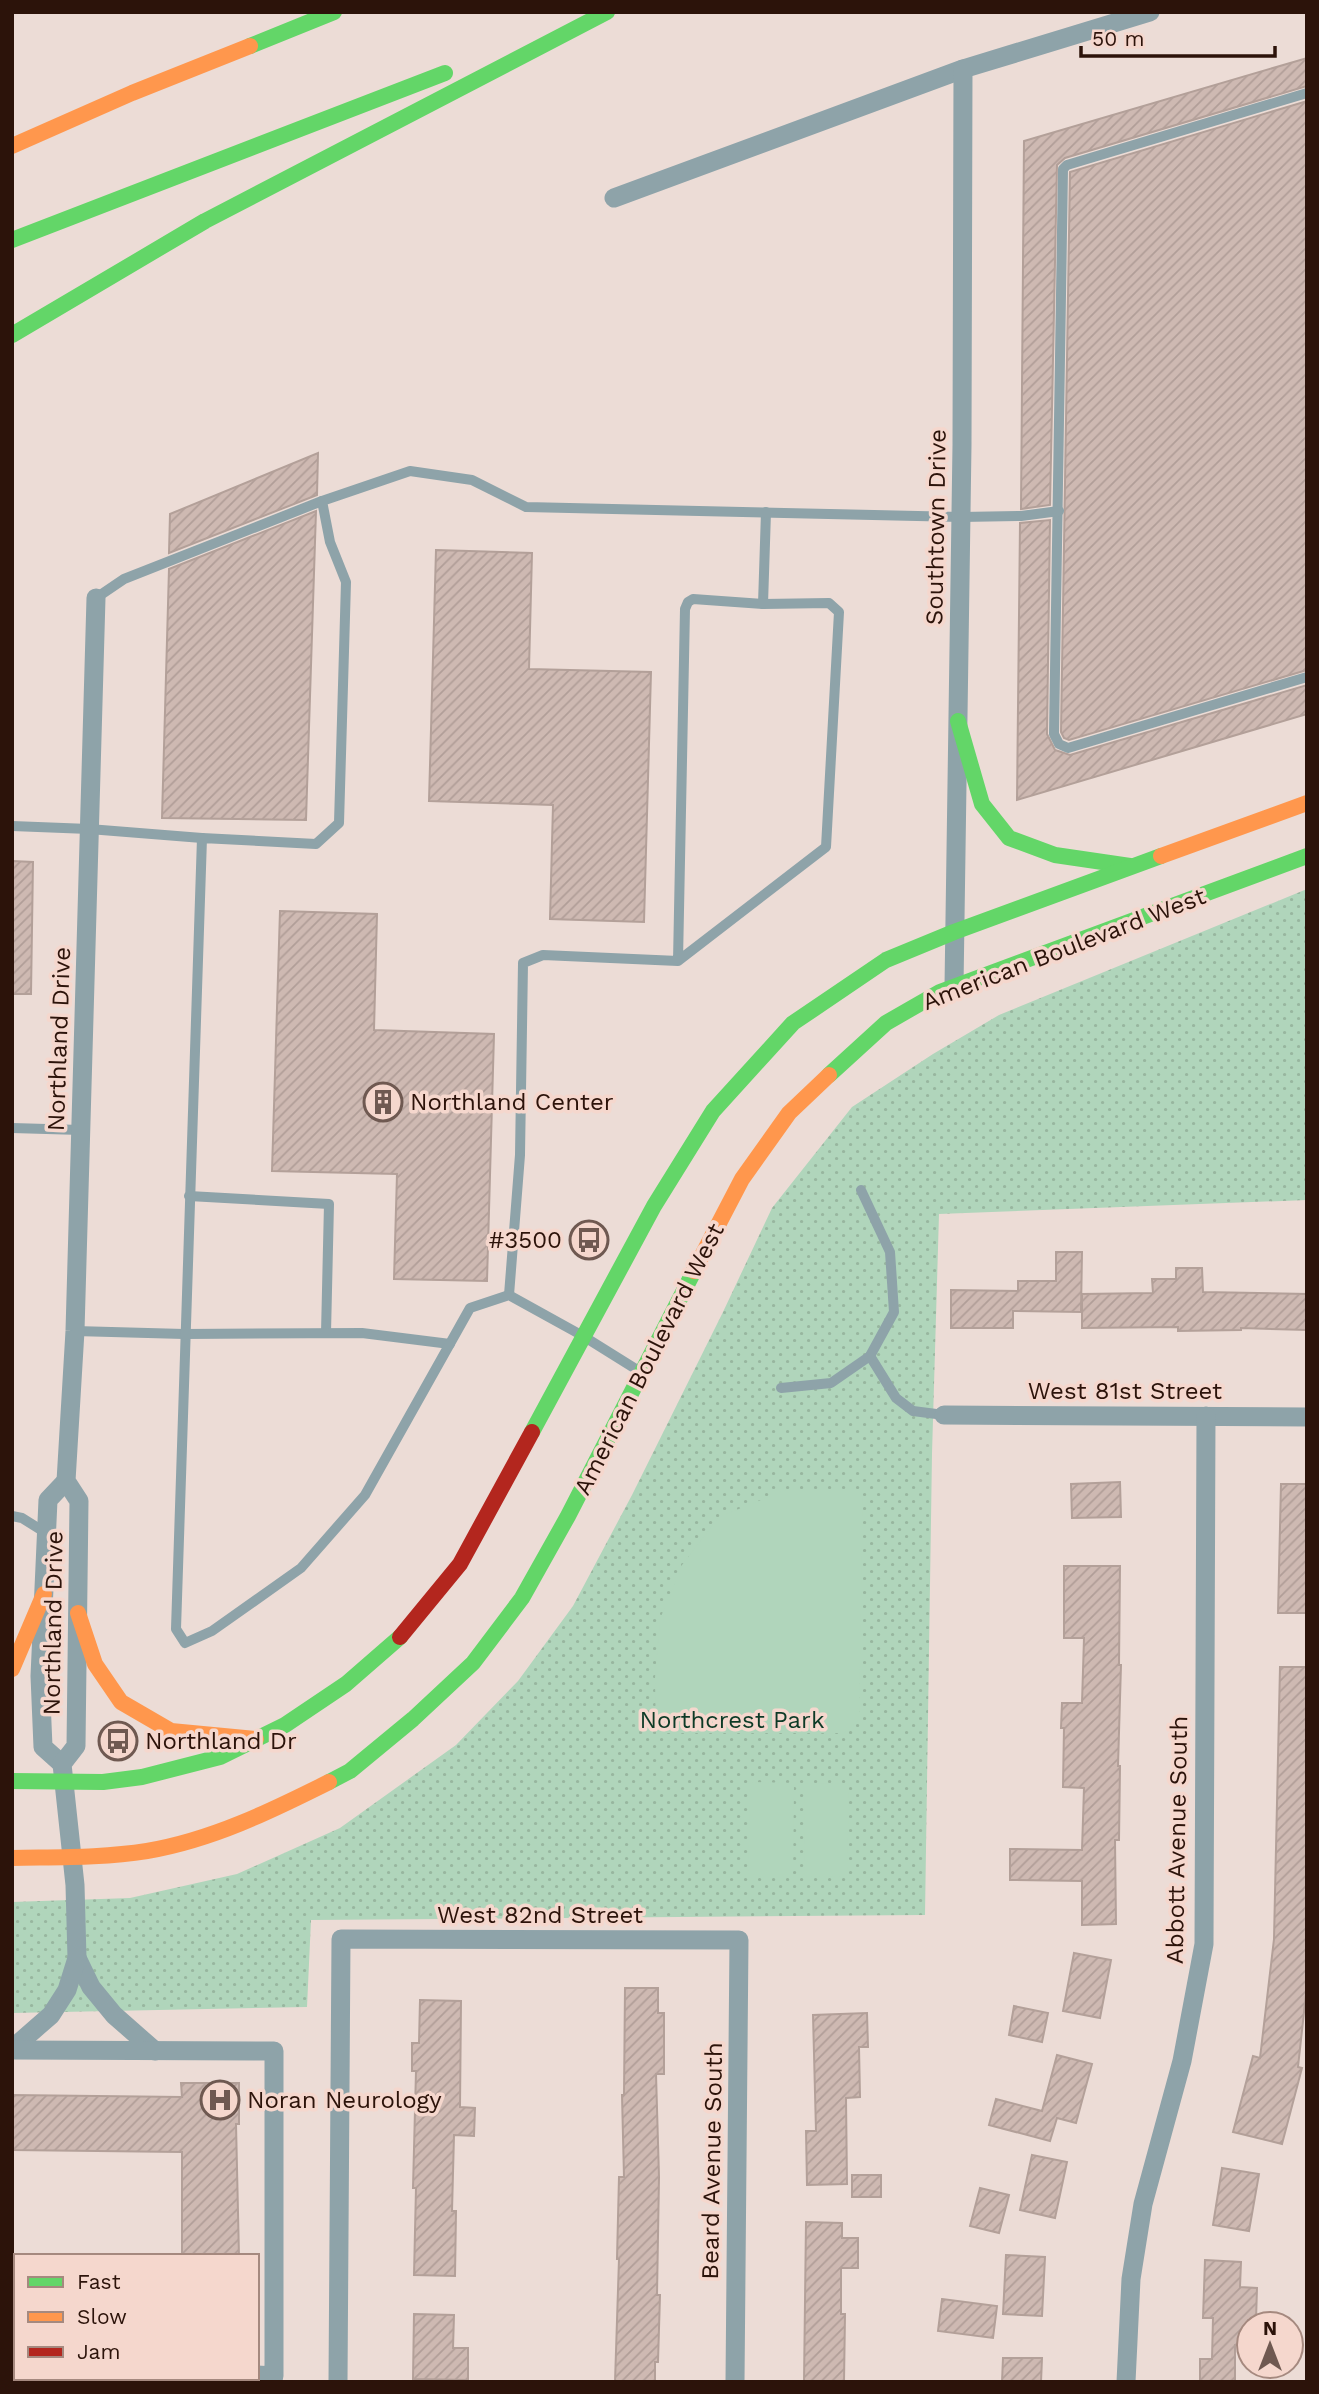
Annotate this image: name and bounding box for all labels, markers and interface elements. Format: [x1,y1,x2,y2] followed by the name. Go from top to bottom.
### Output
[1081,14,1275,58] scale bar
[1092,26,1144,51] text: 50 m
[920,429,952,625] street label: Southtown Drive
[918,882,1210,1016] street label: American Boulevard West
[42,946,76,1132] street label: Northland Drive
[362,1081,404,1123] building icon: Northland Center
[410,1088,614,1116] place label: Northland Center
[568,1218,730,1500] street label: American Boulevard West
[568,1219,610,1261] bus stop icon: #3500
[489,1226,562,1254] place label: #3500
[1028,1377,1222,1405] street label: West 81st Street
[37,1531,69,1715] street label: Northland Drive
[639,1706,825,1734] park label: Northcrest Park
[1161,1716,1193,1964] street label: Abbott Avenue South
[97,1720,139,1762] bus stop icon: Northland Dr
[145,1727,297,1755] place label: Northland Dr
[437,1901,643,1929] street label: West 82nd Street
[696,2042,728,2280] street label: Beard Avenue South
[199,2079,241,2121] hospital icon: Noran Neurology
[247,2086,442,2114] place label: Noran Neurology
[14,2254,259,2380] legend
[77,2269,121,2294] text: Fast
[77,2304,127,2329] text: Slow
[1235,2310,1305,2380] north arrow
[1263,2317,1277,2340] text: N
[77,2339,120,2364] text: Jam

